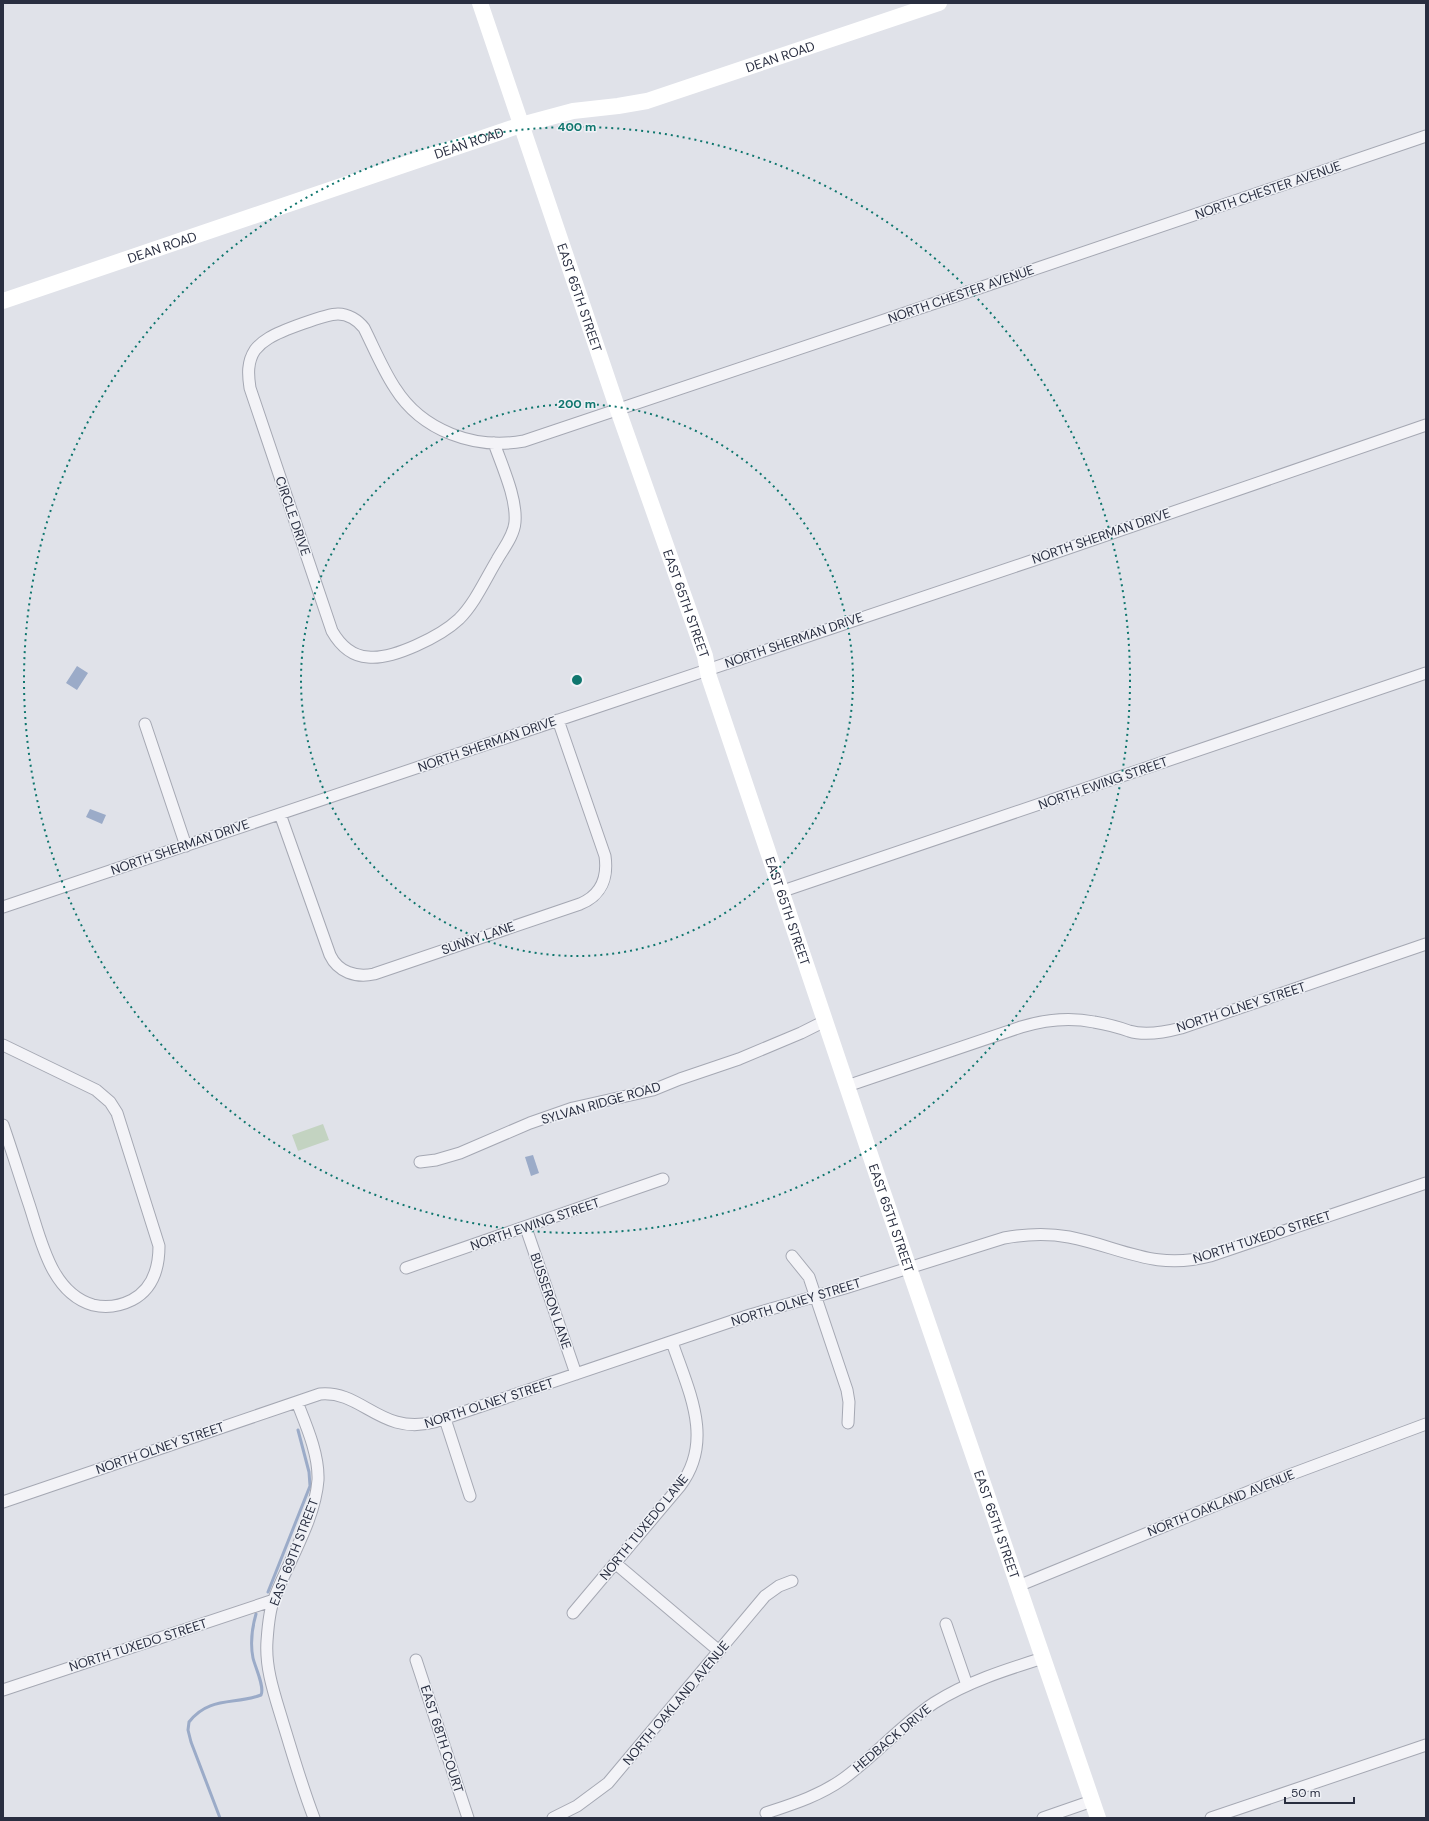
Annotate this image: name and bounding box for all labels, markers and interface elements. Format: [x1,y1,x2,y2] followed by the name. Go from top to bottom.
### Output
[743,37,817,76] street label: DEAN ROAD
[558,119,596,135] text: 400 m
[432,123,506,162] street label: DEAN ROAD
[1193,157,1343,223] street label: NORTH CHESTER AVENUE
[125,227,199,267] street label: DEAN ROAD
[554,241,606,354] street label: EAST 65TH STREET
[886,261,1036,327] street label: NORTH CHESTER AVENUE
[558,396,596,412] text: 200 m
[271,474,315,558] street label: CIRCLE DRIVE
[1029,504,1173,568] street label: NORTH SHERMAN DRIVE
[659,547,713,660] street label: EAST 65TH STREET
[722,608,866,672] street label: NORTH SHERMAN DRIVE
[570,673,584,687] centre of rings
[415,712,559,776] street label: NORTH SHERMAN DRIVE
[1036,753,1170,813] street label: NORTH EWING STREET
[108,815,252,879] street label: NORTH SHERMAN DRIVE
[762,854,814,968] street label: EAST 65TH STREET
[439,917,517,959] street label: SUNNY LANE
[1174,978,1308,1036] street label: NORTH OLNEY STREET
[539,1078,663,1128] street label: SYLVAN RIDGE ROAD
[865,1161,918,1274] street label: EAST 65TH STREET
[468,1194,602,1254] street label: NORTH EWING STREET
[1191,1207,1333,1267] street label: NORTH TUXEDO STREET
[527,1251,575,1351] street label: BUSSERON LANE
[729,1274,863,1330] street label: NORTH OLNEY STREET
[422,1374,556,1432] street label: NORTH OLNEY STREET
[93,1418,227,1478] street label: NORTH OLNEY STREET
[1145,1466,1297,1540] street label: NORTH OAKLAND AVENUE
[971,1468,1024,1581] street label: EAST 65TH STREET
[596,1470,692,1584] street label: NORTH TUXEDO LANE
[266,1496,322,1608] street label: EAST 69TH STREET
[67,1615,209,1675] street label: NORTH TUXEDO STREET
[619,1637,733,1769] street label: NORTH OAKLAND AVENUE
[417,1683,467,1795] street label: EAST 68TH COURT
[849,1700,935,1776] street label: HEDBACK DRIVE
[1285,1779,1354,1805] scale bar
[1291,1785,1320,1801] text: 50 m

